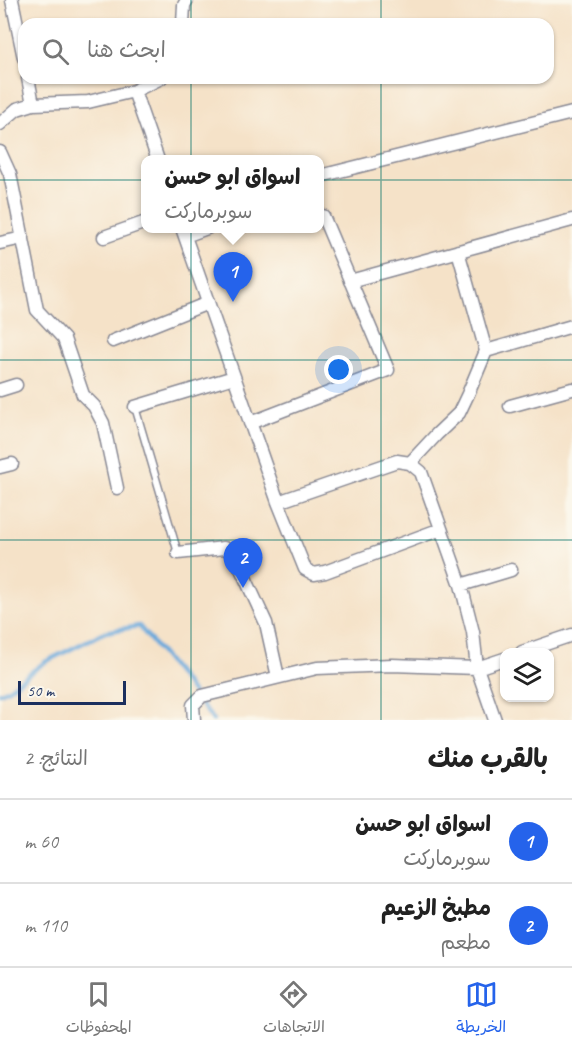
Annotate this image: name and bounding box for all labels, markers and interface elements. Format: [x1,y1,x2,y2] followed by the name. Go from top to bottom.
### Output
[18,18,554,84] search box
[39,35,72,68] icon: search
[87,36,166,64] text: ابحث هنا
[141,155,324,233] popup
[165,163,300,191] text: اسواق ابو حسن
[165,199,252,224] text: سوبرماركت
[214,252,252,302] pin: 1
[324,355,353,384] your location
[224,538,262,588] pin: 2
[500,648,554,702] map controls
[500,648,554,702] button: layers
[18,678,126,706] scale bar
[27,681,54,701] text: 50 m
[428,742,548,775] text: بالقرب منك
[24,746,88,771] text: النتائج: 2
[355,810,491,838] text: اسواق ابو حسن
[24,829,58,854] text: 60 m
[524,829,533,854] text: 1
[403,846,491,871] text: سوبرماركت
[381,894,491,922] text: مطبخ الزعيم
[24,913,67,938] text: 110 m
[524,913,533,938] text: 2
[440,930,491,955] text: مطعم
[66,978,132,1041] tab: المحفوظات
[263,978,325,1041] tab: الاتجاهات
[456,978,506,1041] tab: الخريطة

